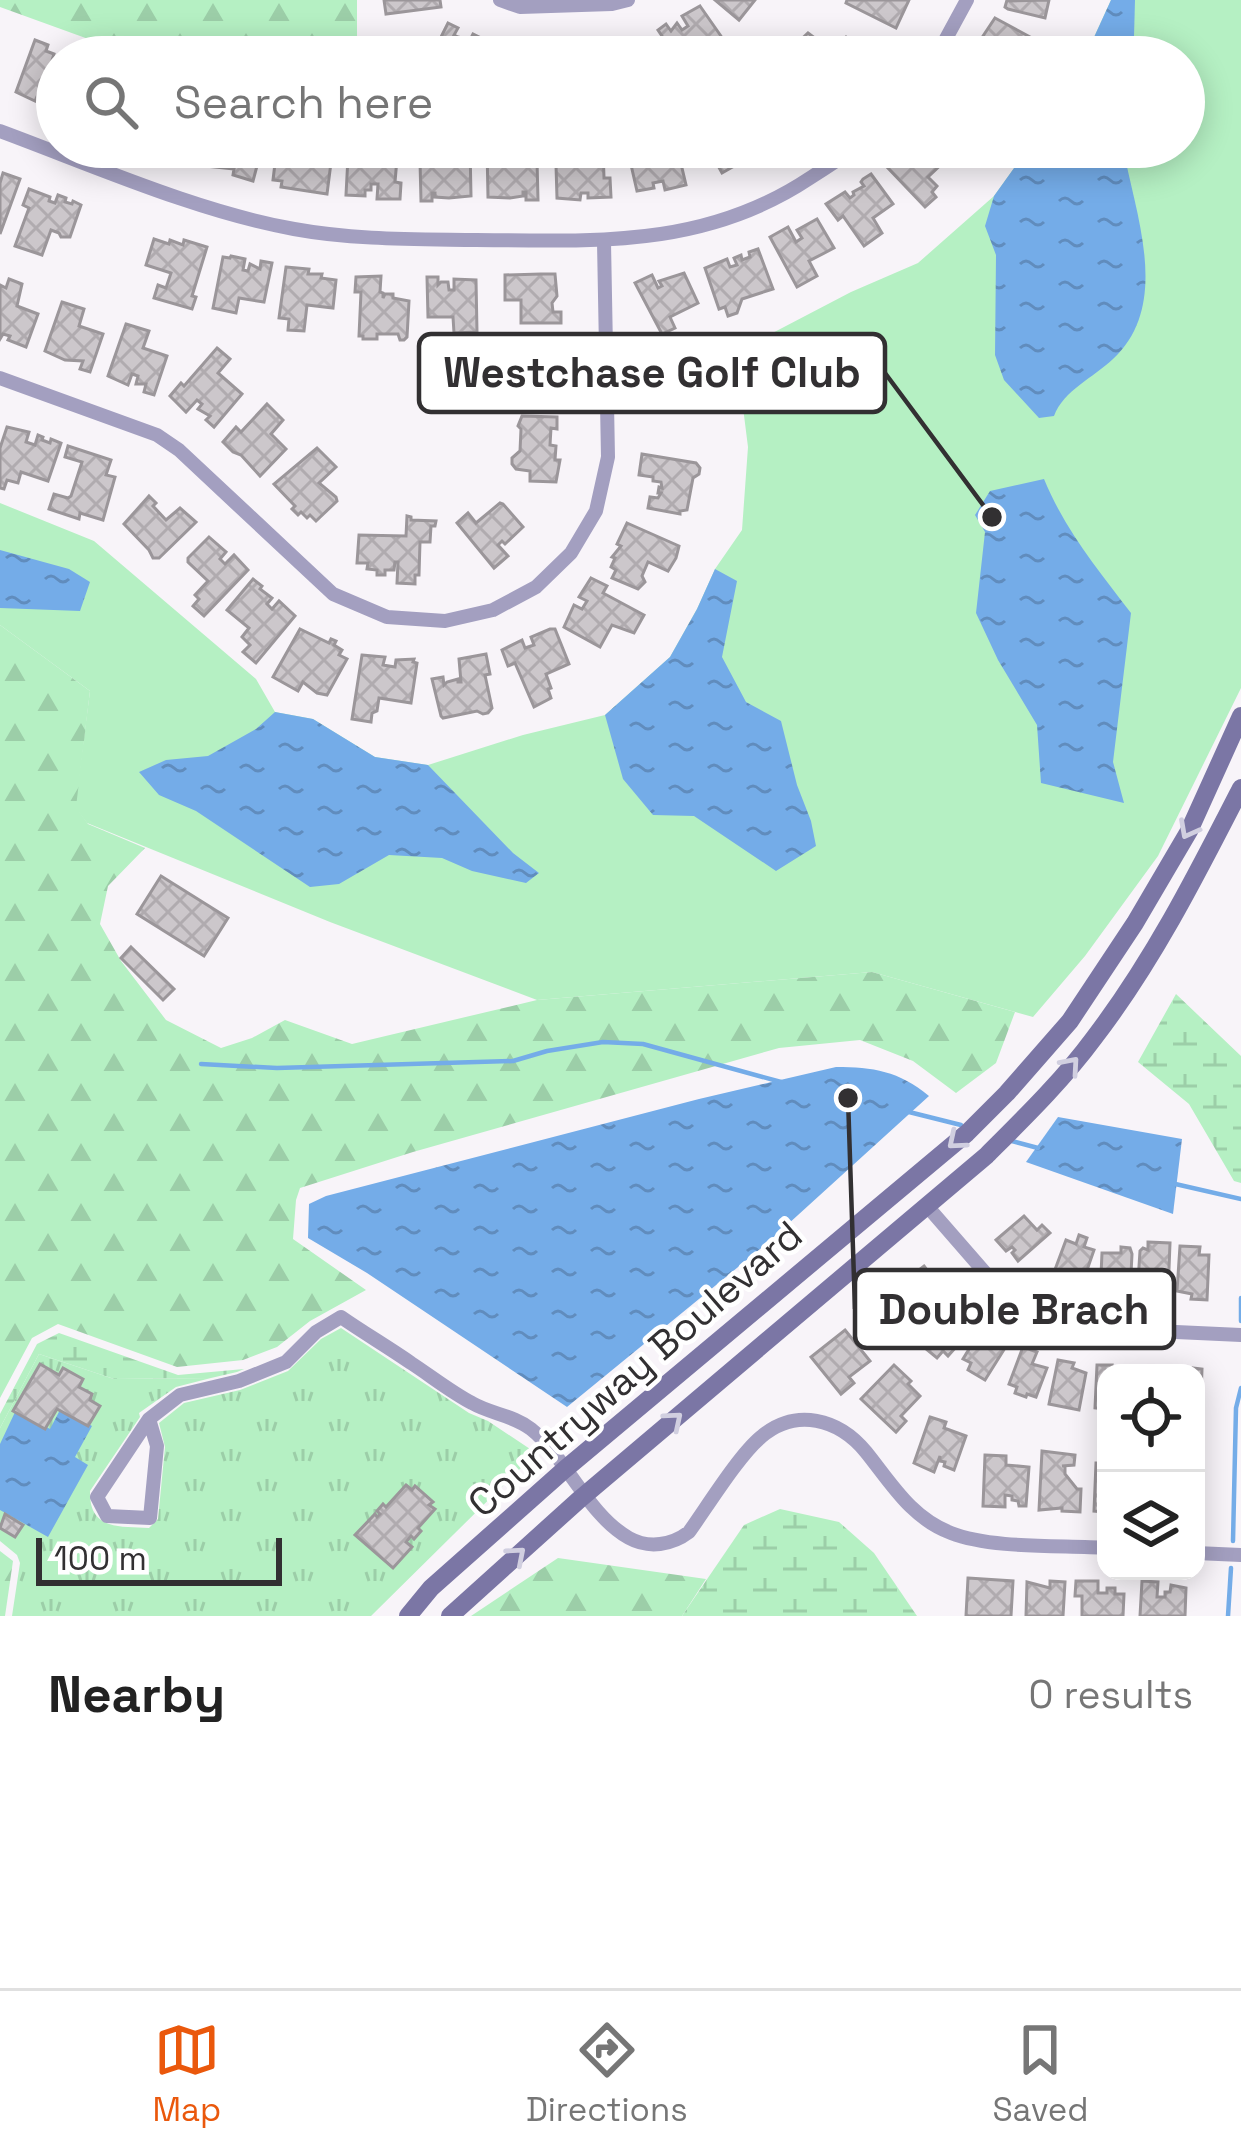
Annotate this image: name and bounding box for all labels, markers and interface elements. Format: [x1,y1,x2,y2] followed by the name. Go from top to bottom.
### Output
[36,36,1205,168] search box
[78,69,144,135] icon: search
[174,74,433,131] text: Search here
[419,334,885,412] callout: Westchase Golf Club
[443,346,861,399] text: Westchase Golf Club
[1179,818,1202,839] one-way arrow
[1057,1057,1078,1079] one-way arrow
[948,1126,970,1148] one-way arrow
[458,1210,812,1528] street label: Countryway Boulevard
[855,1270,1174,1348] callout: Double Brach
[879,1283,1149,1336] text: Double Brach
[1097,1364,1205,1580] map controls
[1097,1364,1205,1472] button: locate
[660,1412,682,1434] one-way arrow
[1097,1472,1205,1580] button: layers
[36,1532,282,1585] scale bar
[54,1538,147,1580] text: 100 m
[503,1548,525,1569] one-way arrow
[48,1662,225,1727] text: Nearby
[1028,1670,1193,1719] text: 0 results
[152,2017,221,2131] tab: Map
[526,2017,688,2131] tab: Directions
[992,2017,1089,2131] tab: Saved

